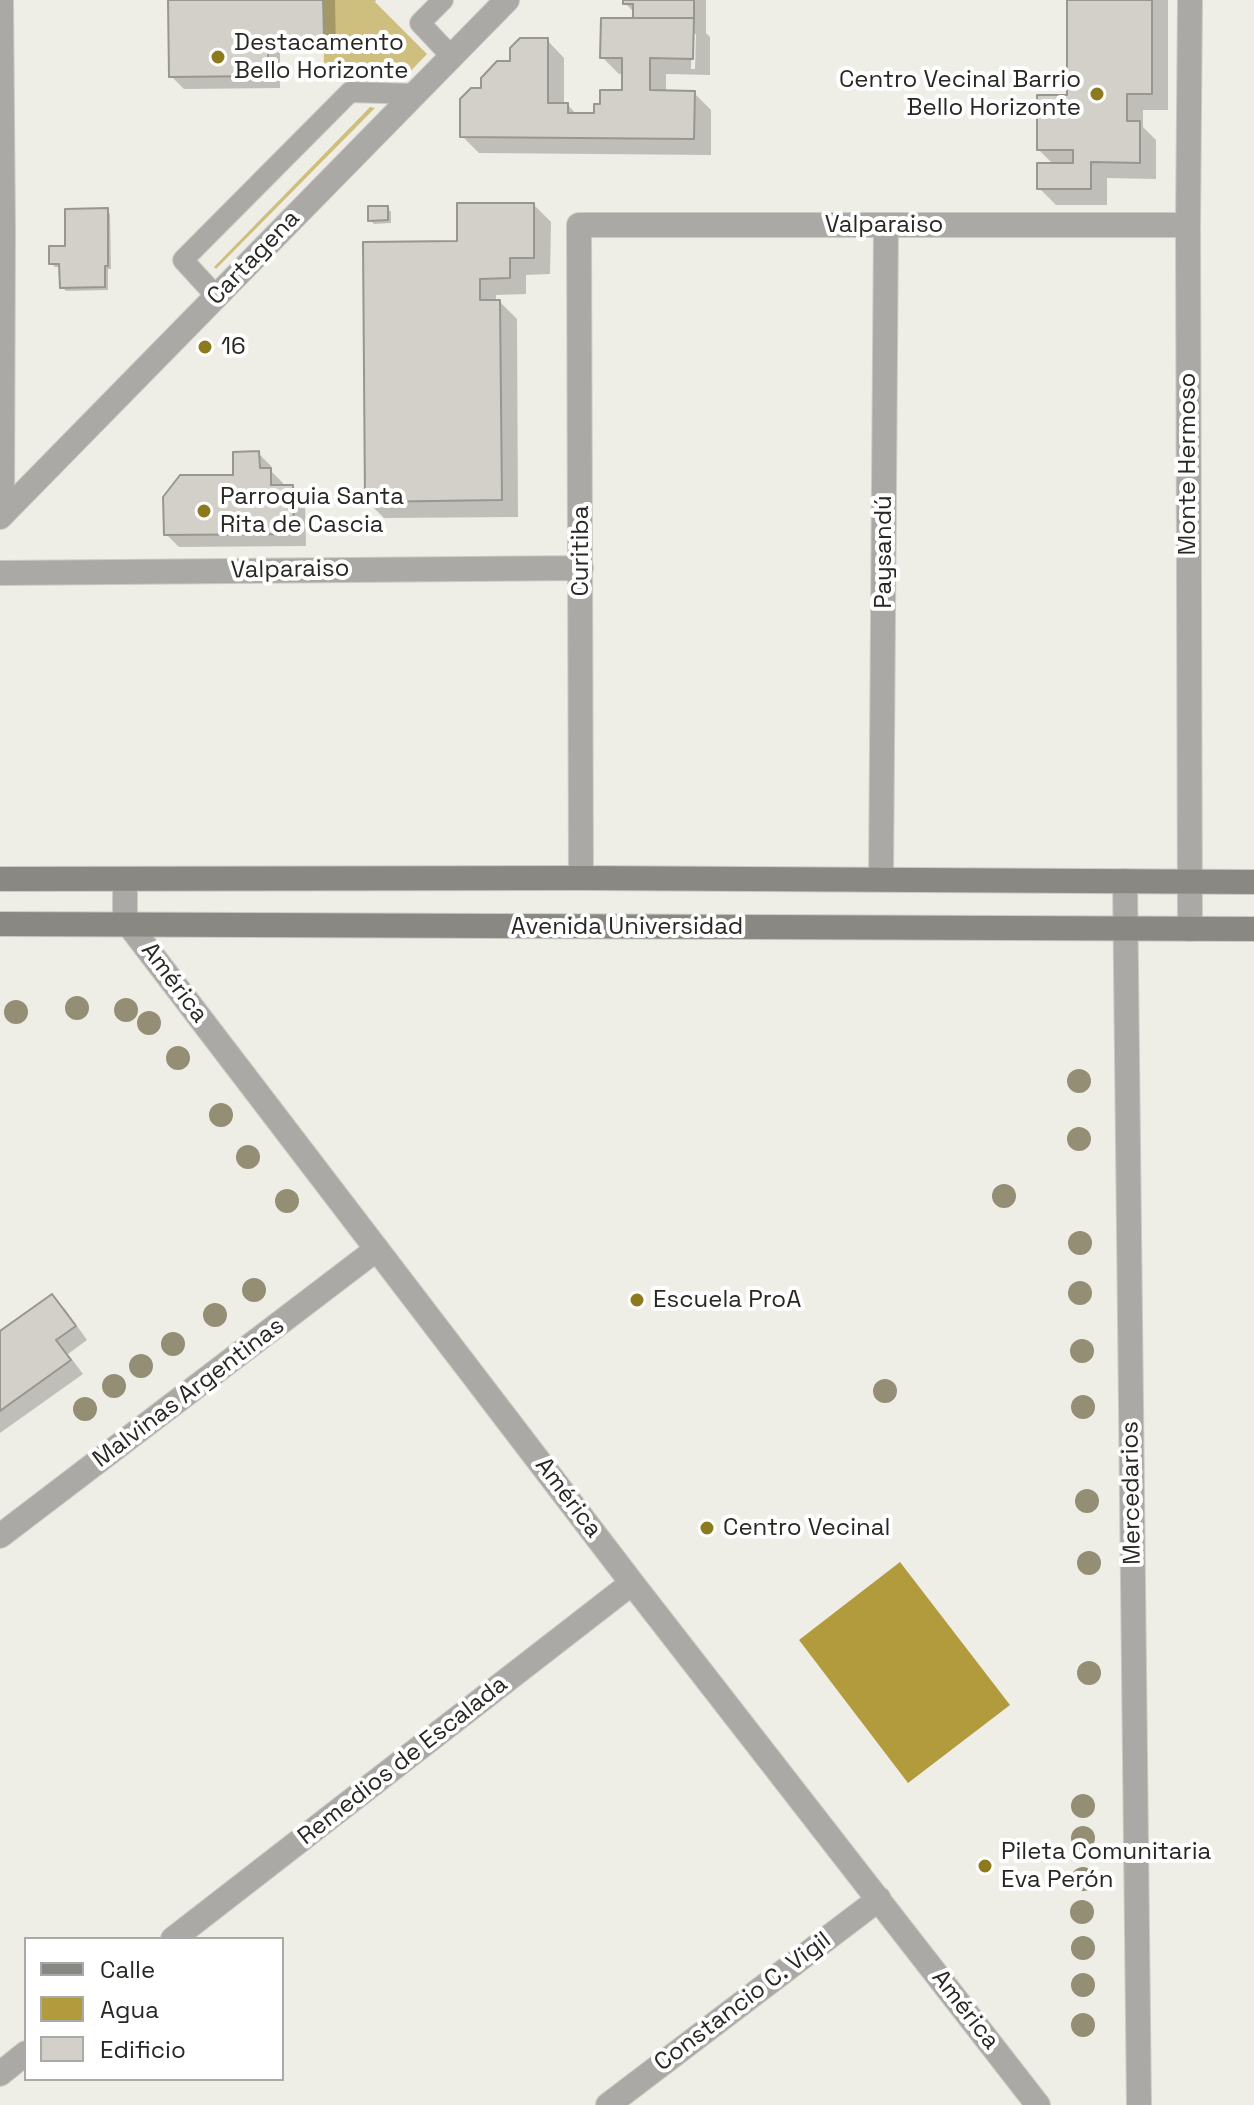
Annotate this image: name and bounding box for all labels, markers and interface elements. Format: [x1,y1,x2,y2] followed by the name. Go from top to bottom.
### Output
[234,29,408,85] place label: Destacamento Bello Horizonte
[209,48,227,66] marker: Destacamento Bello Horizonte
[839,66,1081,122] place label: Centro Vecinal Barrio Bello Horizonte
[1088,85,1106,103] marker: Centro Vecinal Barrio Bello Horizonte
[202,205,306,311] street label: Cartagena
[825,211,943,239] street label: Valparaiso
[221,333,246,361] place label: 16
[196,338,214,356] marker: 16
[1174,373,1202,555] street label: Monte Hermoso
[220,483,404,539] place label: Parroquia Santa Rita de Cascia
[870,495,898,609] street label: Paysandú
[195,502,213,520] marker: Parroquia Santa Rita de Cascia
[567,505,595,597] street label: Curitiba
[230,555,350,585] street label: Valparaiso
[511,913,743,941] street label: Avenida Universidad
[135,937,213,1029] street label: América
[653,1286,801,1314] place label: Escuela ProA
[628,1291,646,1309] marker: Escuela ProA
[88,1312,290,1474] street label: Malvinas Argentinas
[1116,1421,1148,1565] street label: Mercedarios
[529,1452,607,1544] street label: América
[723,1514,890,1542] place label: Centro Vecinal
[698,1519,716,1537] marker: Centro Vecinal
[293,1670,513,1852] street label: Remedios de Escalada
[1001,1838,1211,1894] place label: Pileta Comunitaria Eva Perón
[976,1857,994,1875] marker: Pileta Comunitaria Eva Perón
[649,1926,837,2078] street label: Constancio C. Vigil
[24,1937,284,2081] legend
[100,1954,155,1985] text: Calle
[925,1964,1005,2056] street label: América
[100,1994,159,2025] text: Agua
[100,2034,186,2065] text: Edificio

